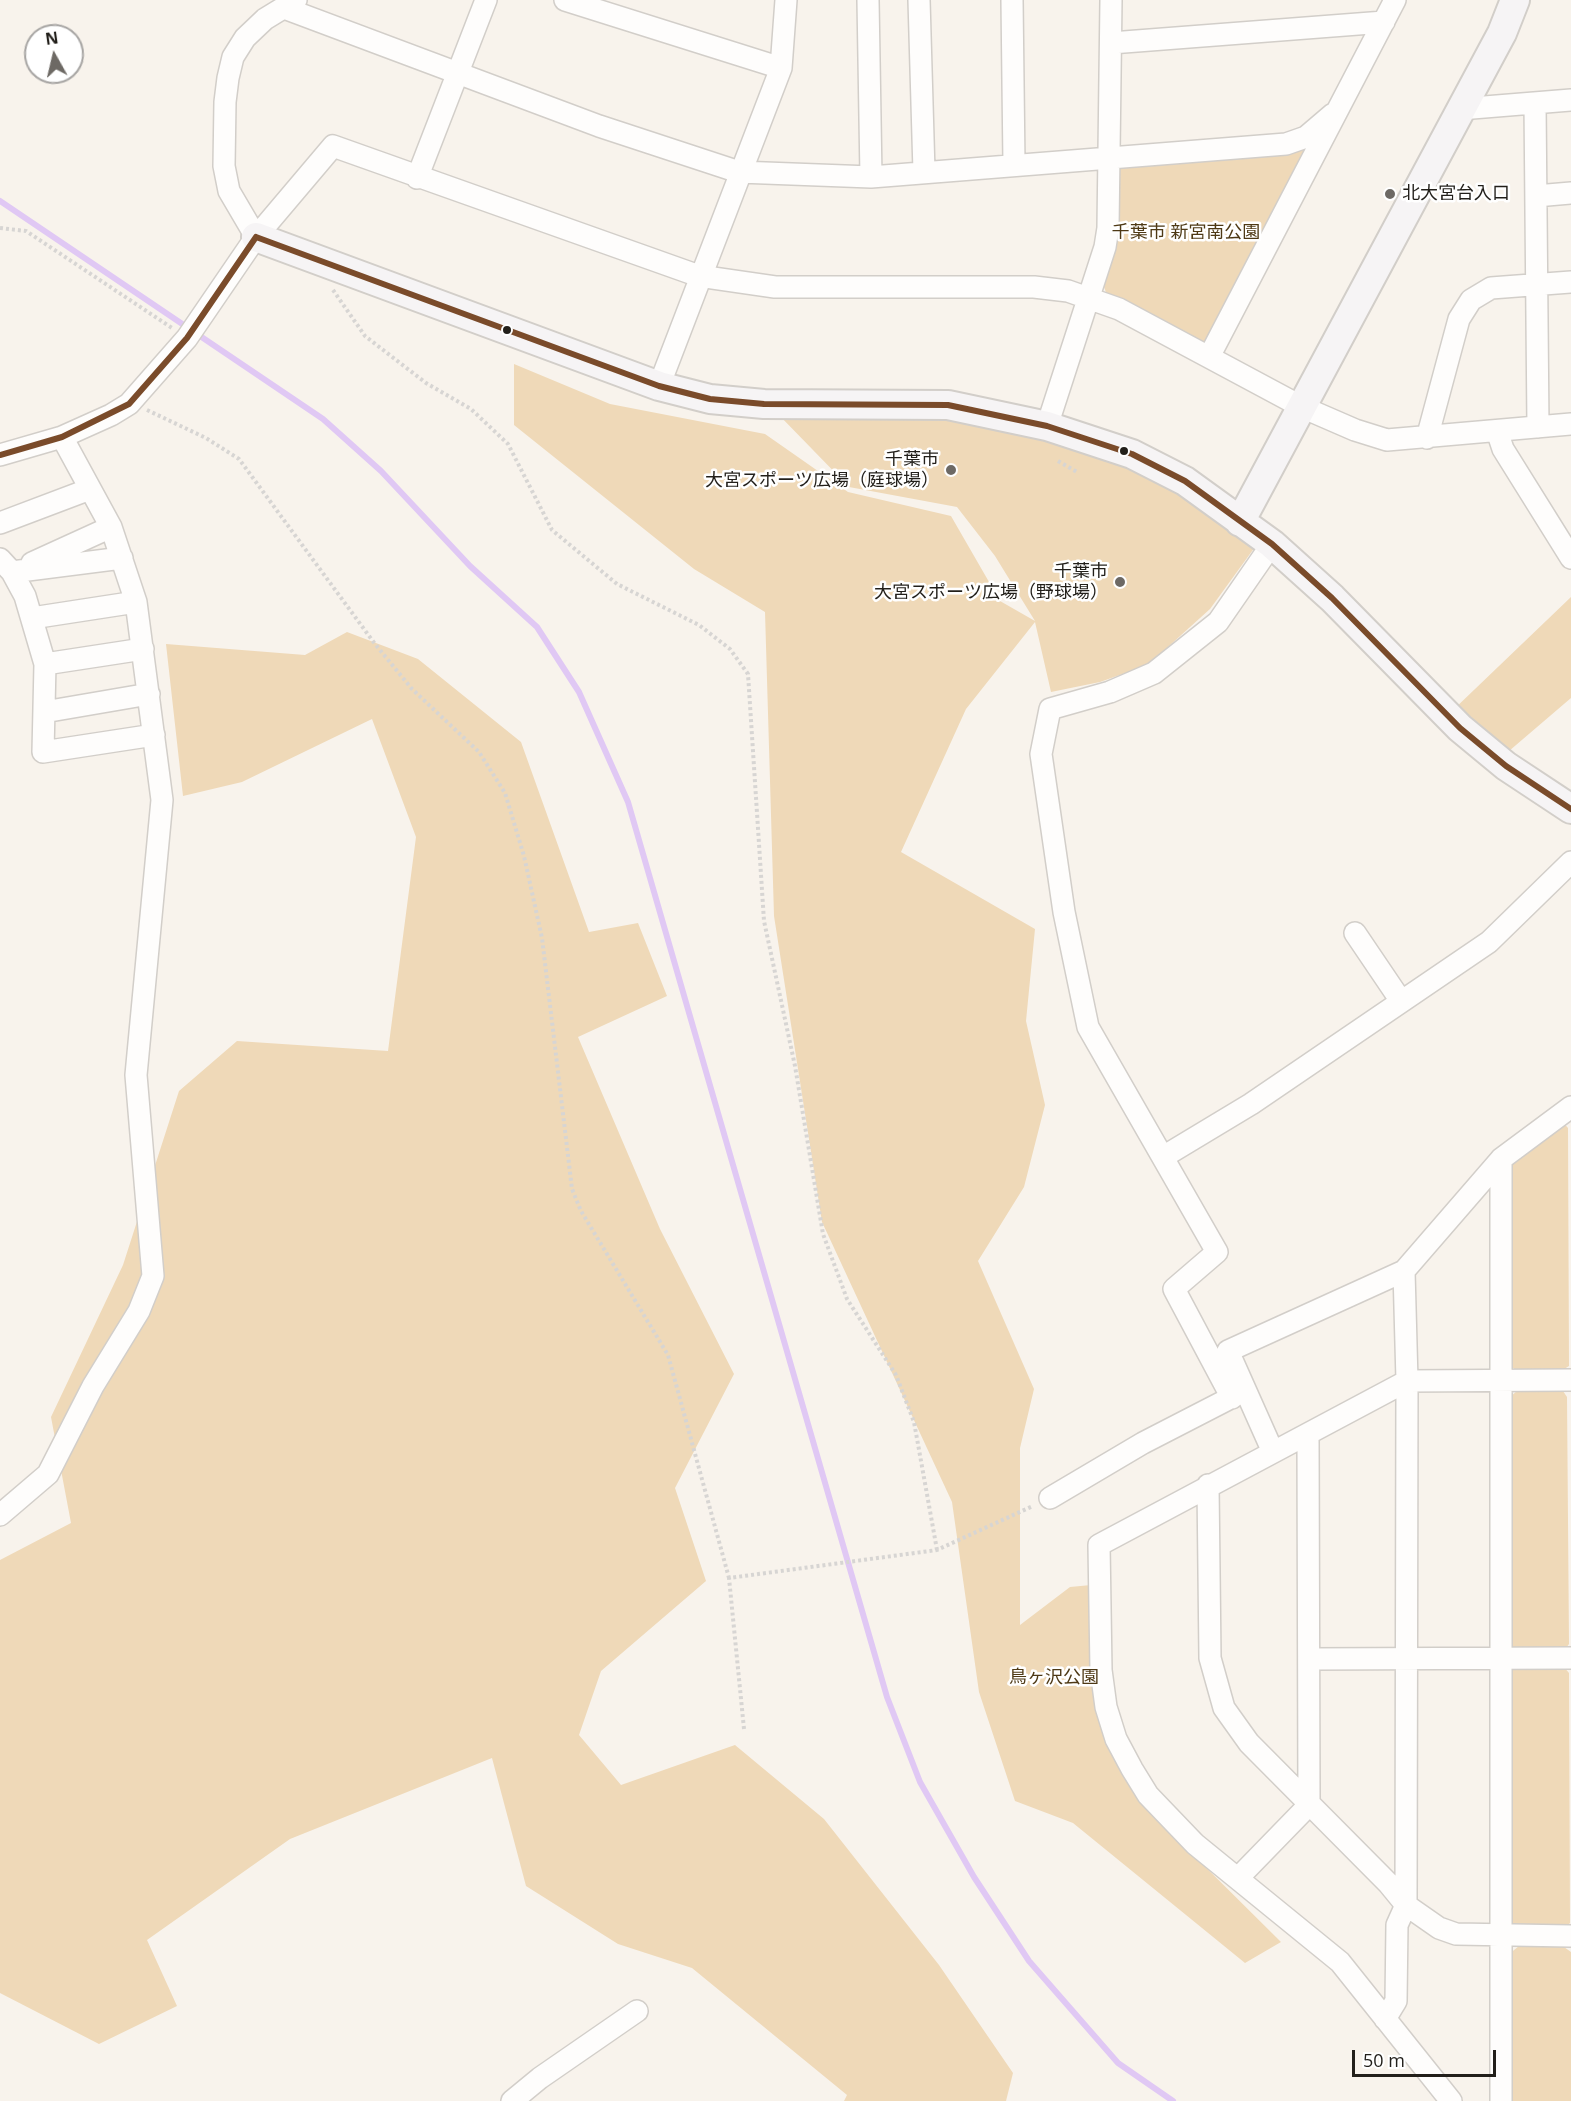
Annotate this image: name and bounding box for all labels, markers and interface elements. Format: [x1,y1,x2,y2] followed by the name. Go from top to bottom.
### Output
[24,24,84,84] north arrow
[44,26,60,50] text: N
[1402,183,1510,205] place label: 北大宮台入口
[1383,187,1397,201] marker: 北大宮台入口
[1112,222,1260,244] park label: 千葉市 新宮南公園
[501,324,513,336] unlabelled marker
[1118,445,1130,457] unlabelled marker
[705,449,939,492] place label: 千葉市 大宮スポーツ広場（庭球場）
[944,463,958,477] marker: 千葉市 大宮スポーツ広場（庭球場）
[874,561,1108,604] place label: 千葉市 大宮スポーツ広場（野球場）
[1113,575,1127,589] marker: 千葉市 大宮スポーツ広場（野球場）
[1009,1667,1099,1689] park label: 鳥ヶ沢公園
[1355,2038,1499,2076] scale bar
[1363,2048,1405,2072] text: 50 m

